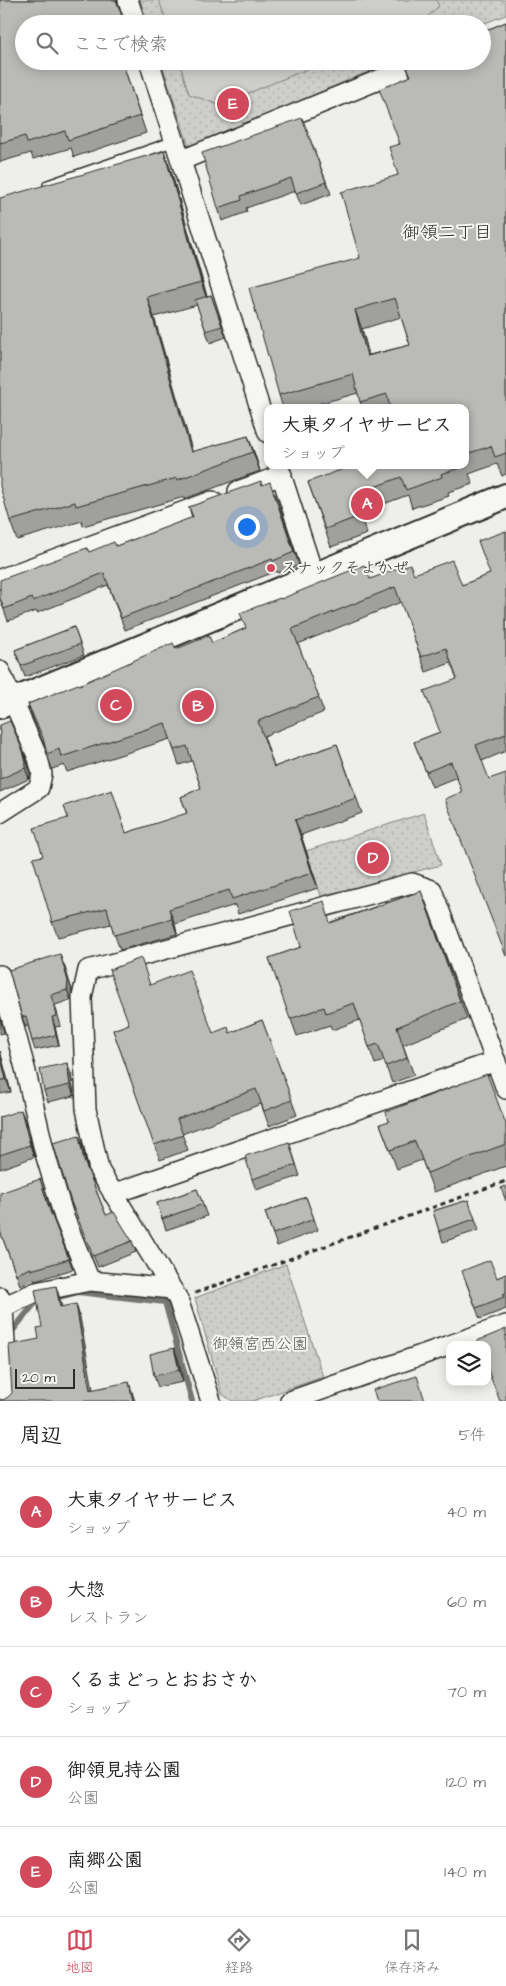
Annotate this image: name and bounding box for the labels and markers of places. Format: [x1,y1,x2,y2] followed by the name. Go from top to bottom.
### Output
[217,85,249,123] pin: E
[351,485,383,523] pin: A
[281,557,409,579] place label: スナックそよかぜ
[265,562,277,574] marker: スナックそよかぜ
[100,686,132,724] pin: C
[182,687,214,725] pin: B
[357,839,389,877] pin: D

